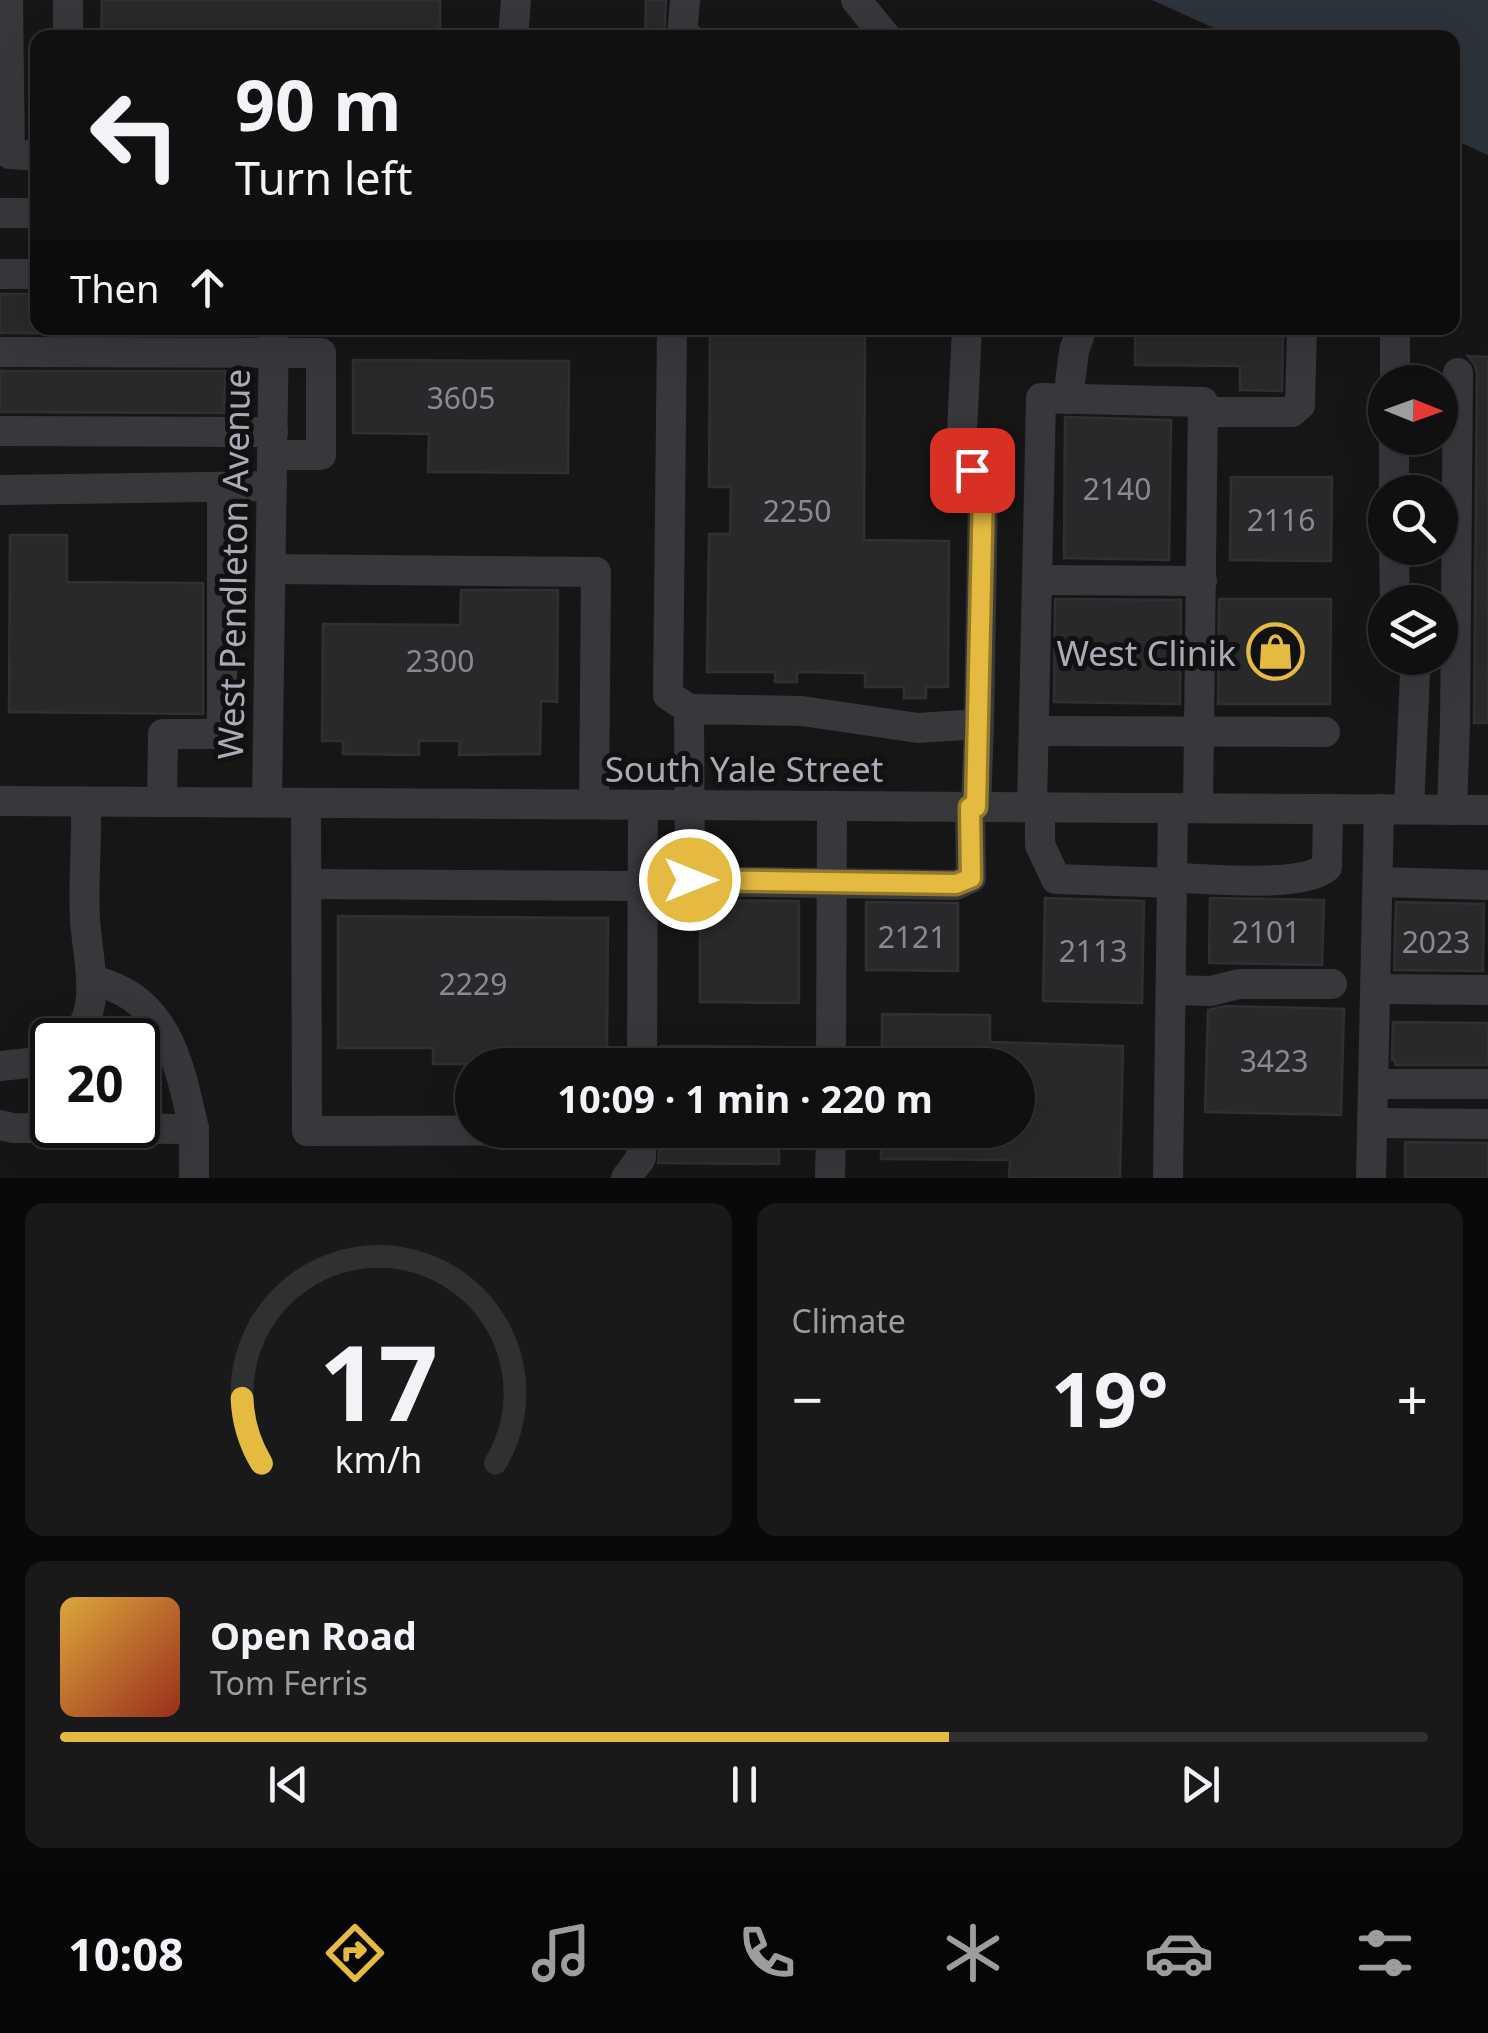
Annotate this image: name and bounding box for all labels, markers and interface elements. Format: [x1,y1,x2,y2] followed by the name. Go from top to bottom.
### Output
[235,56,402,152] text: 90 m
[70,70,200,200] icon: left
[235,147,412,208] text: Turn left
[180,260,235,315] icon: ahead
[70,262,160,314] text: Then
[1368,365,1458,455] north arrow
[1368,365,1458,675] map controls
[206,368,260,760] street label: West Pendleton Avenue
[427,377,495,418] house number: 3605
[930,428,1015,513] pin
[945,443,1000,498] icon: arrive
[1083,468,1151,509] house number: 2140
[1368,475,1458,565] button: search
[763,490,831,531] house number: 2250
[1247,499,1315,540] house number: 2116
[1368,585,1458,675] button: layers
[1245,622,1305,682] shop icon: West Clinik
[1056,629,1236,676] place label: West Clinik
[406,640,474,681] house number: 2300
[605,745,883,792] street label: South Yale Street
[638,828,742,932] position arrow
[1232,911,1300,952] house number: 2101
[878,916,946,957] house number: 2121
[1402,921,1470,962] house number: 2023
[1059,930,1127,971] house number: 2113
[439,963,507,1004] house number: 2229
[30,1018,160,1148] speed limit sign: 20
[1240,1040,1308,1081] house number: 3423
[557,1072,933,1124] text: 10:09 · 1 min · 220 m
[792,1299,906,1342] text: Climate
[319,1310,438,1451] text: 17
[1051,1347,1169,1449] text: 19°
[792,1361,823,1436] text: −
[1397,1361,1428,1436] text: +
[334,1435,422,1483] text: km/h
[210,1609,417,1661] text: Open Road
[210,1661,368,1704] text: Tom Ferris
[261,1757,316,1812] icon: previous
[717,1757,772,1812] icon: pause
[1173,1757,1228,1812] icon: next
[320,1918,390,1988] icon: directions
[526,1918,596,1988] icon: music
[732,1918,802,1988] icon: phone
[938,1918,1008,1988] icon: climate
[1144,1918,1214,1988] icon: car
[1350,1918,1420,1988] icon: filters
[68,1923,184,1984] text: 10:08

